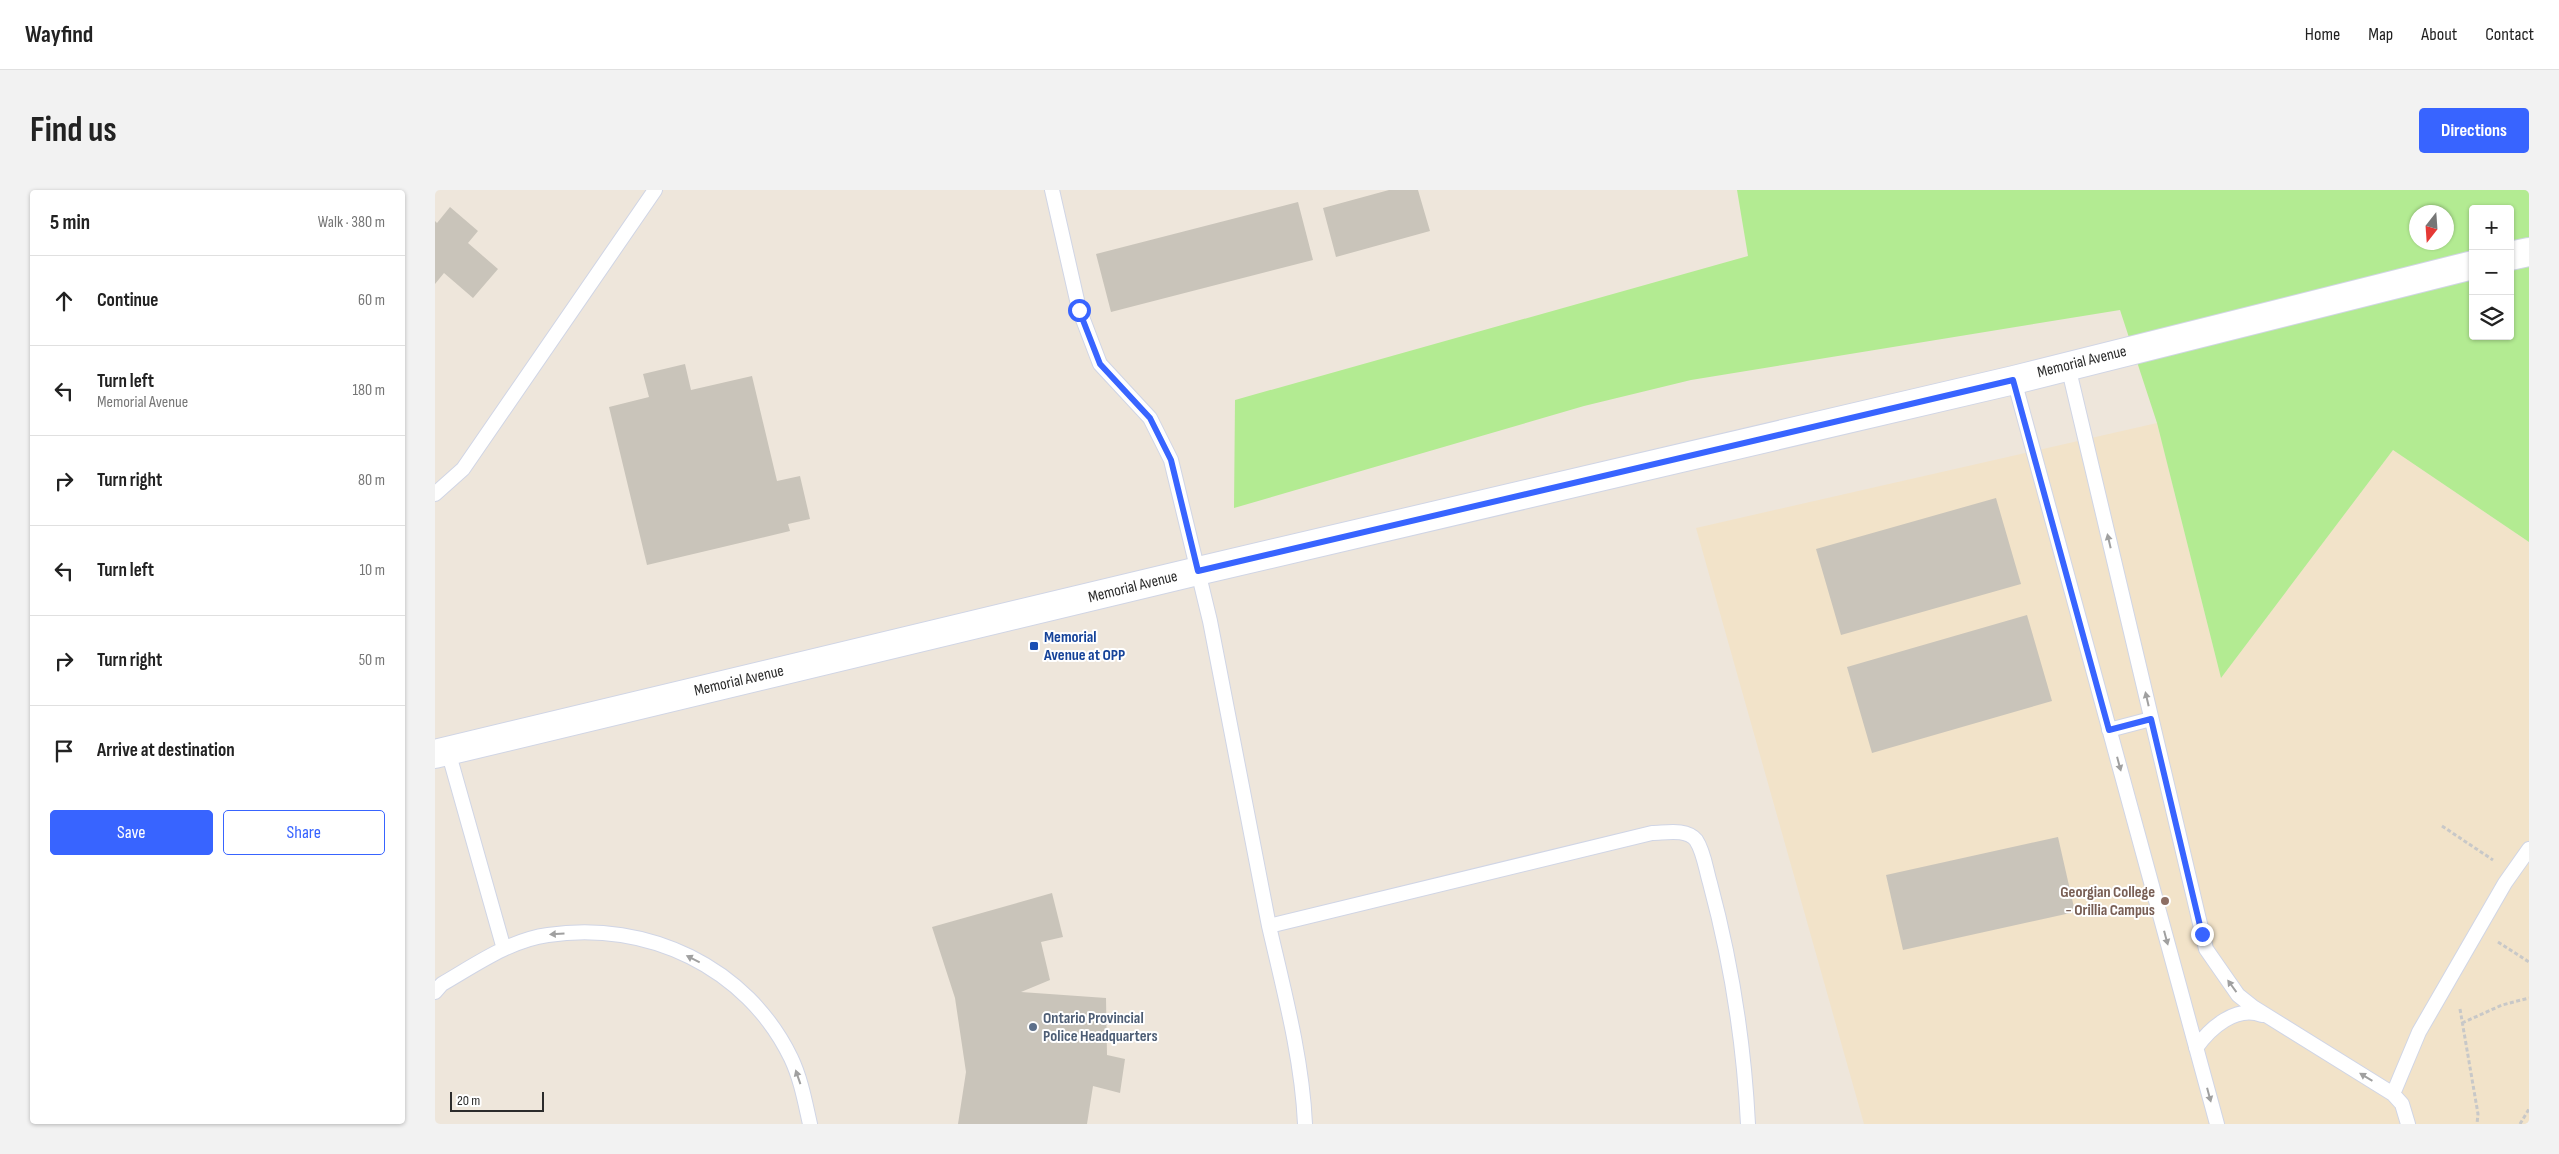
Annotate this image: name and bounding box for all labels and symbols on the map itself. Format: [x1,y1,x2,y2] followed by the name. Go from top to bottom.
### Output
[2409,205,2454,250] north arrow
[1068,299,1091,322] route start
[2035,342,2129,382] street label: Memorial Avenue
[2105,533,2113,548] one-way arrow
[1086,567,1180,607] street label: Memorial Avenue
[1043,628,1125,665] place label: Memorial Avenue at OPP
[1028,640,1040,652] marker: Memorial Avenue at OPP
[692,661,786,701] street label: Memorial Avenue
[2143,691,2151,706] one-way arrow
[2115,757,2123,772] one-way arrow
[2060,883,2155,920] place label: Georgian College - Orillia Campus
[2159,895,2171,907] marker: Georgian College - Orillia Campus
[2191,923,2214,946] route end
[2162,930,2170,946] one-way arrow
[549,931,565,939] one-way arrow
[685,955,700,963] one-way arrow
[2227,980,2237,993] one-way arrow
[1043,1009,1158,1046] place label: Ontario Provincial Police Headquarters
[1027,1021,1039,1033] marker: Ontario Provincial Police Headquarters
[794,1069,801,1084] one-way arrow
[2359,1073,2372,1082] one-way arrow
[2205,1087,2213,1102] one-way arrow
[450,1089,544,1112] scale bar

